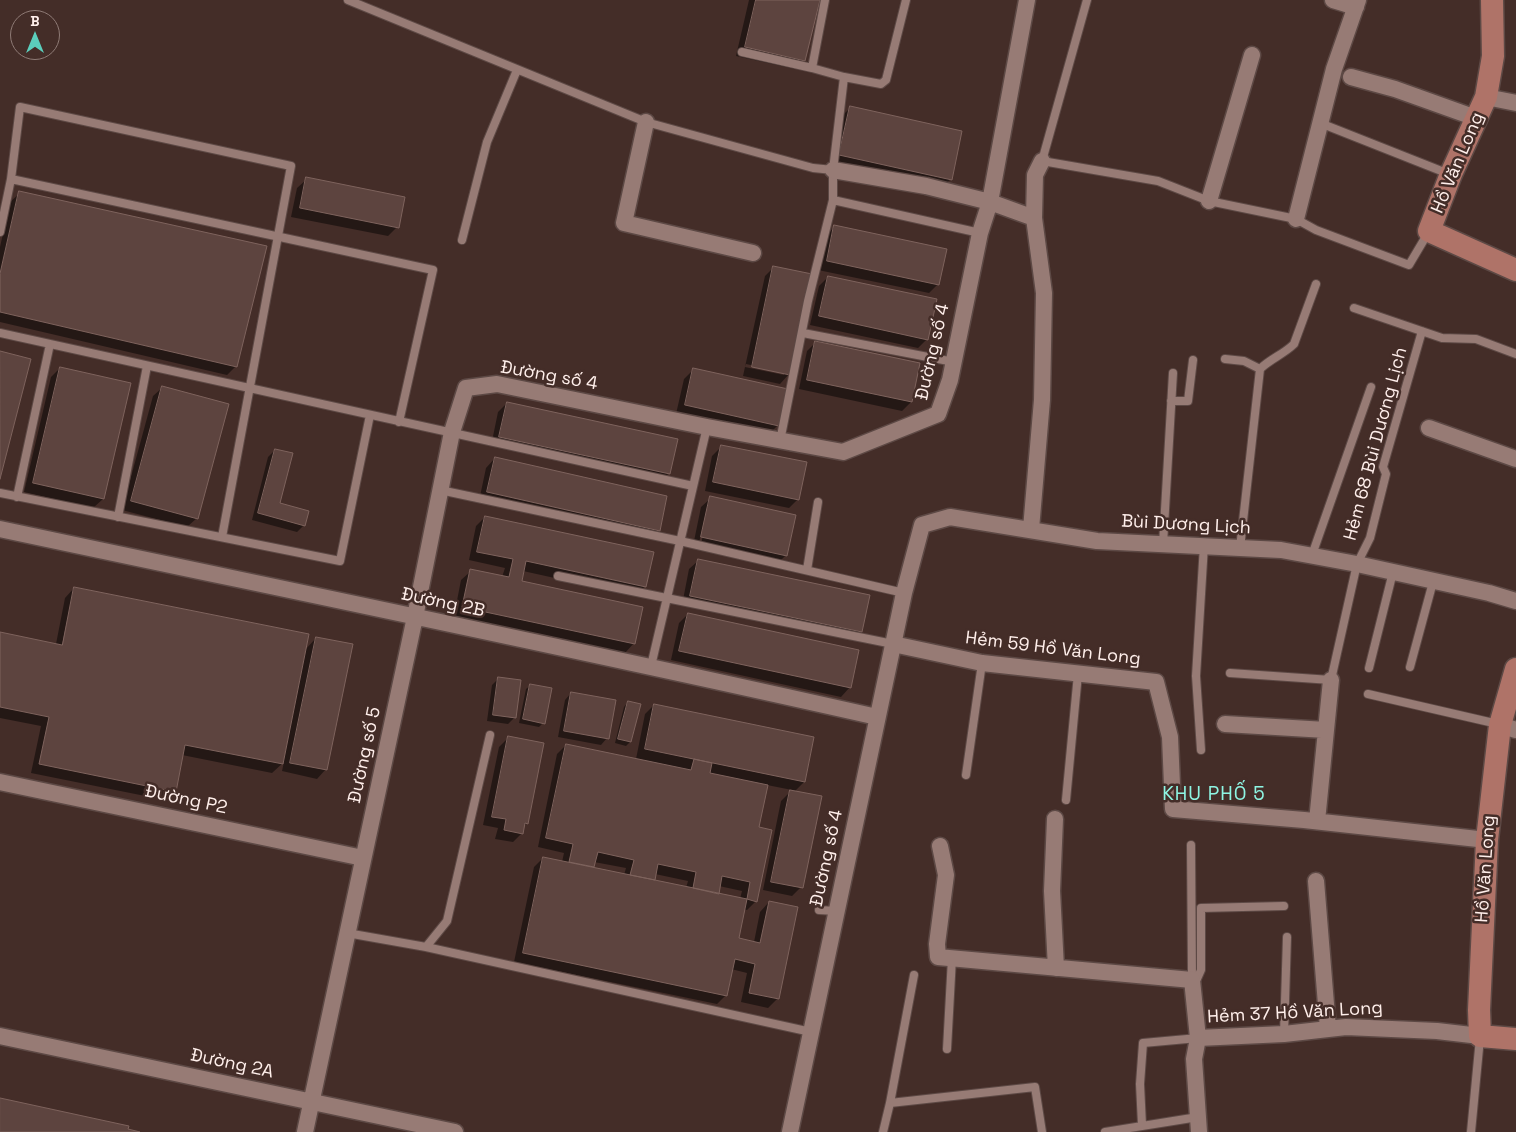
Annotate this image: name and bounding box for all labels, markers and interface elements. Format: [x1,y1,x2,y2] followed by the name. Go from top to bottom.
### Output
[10,10,60,60] north arrow
[30,12,40,30] text: B
[1427,109,1489,217] street label: Hồ Văn Long
[911,302,955,402] street label: Đường số 4
[1340,345,1412,543] street label: Hẻm 68 Bùi Dương Lịch
[499,357,599,395] street label: Đường số 4
[1121,511,1251,539] street label: Bùi Dương Lịch
[399,584,487,622] street label: Đường 2B
[964,628,1142,670] street label: Hẻm 59 Hồ Văn Long
[344,705,386,805] street label: Đường số 5
[143,781,229,819] street label: Đường P2
[1161,784,1267,806] district label: KHU PHỐ 5
[806,808,848,908] street label: Đường số 4
[1471,815,1501,923] street label: Hồ Văn Long
[1207,998,1383,1028] street label: Hẻm 37 Hồ Văn Long
[189,1045,275,1083] street label: Đường 2A

